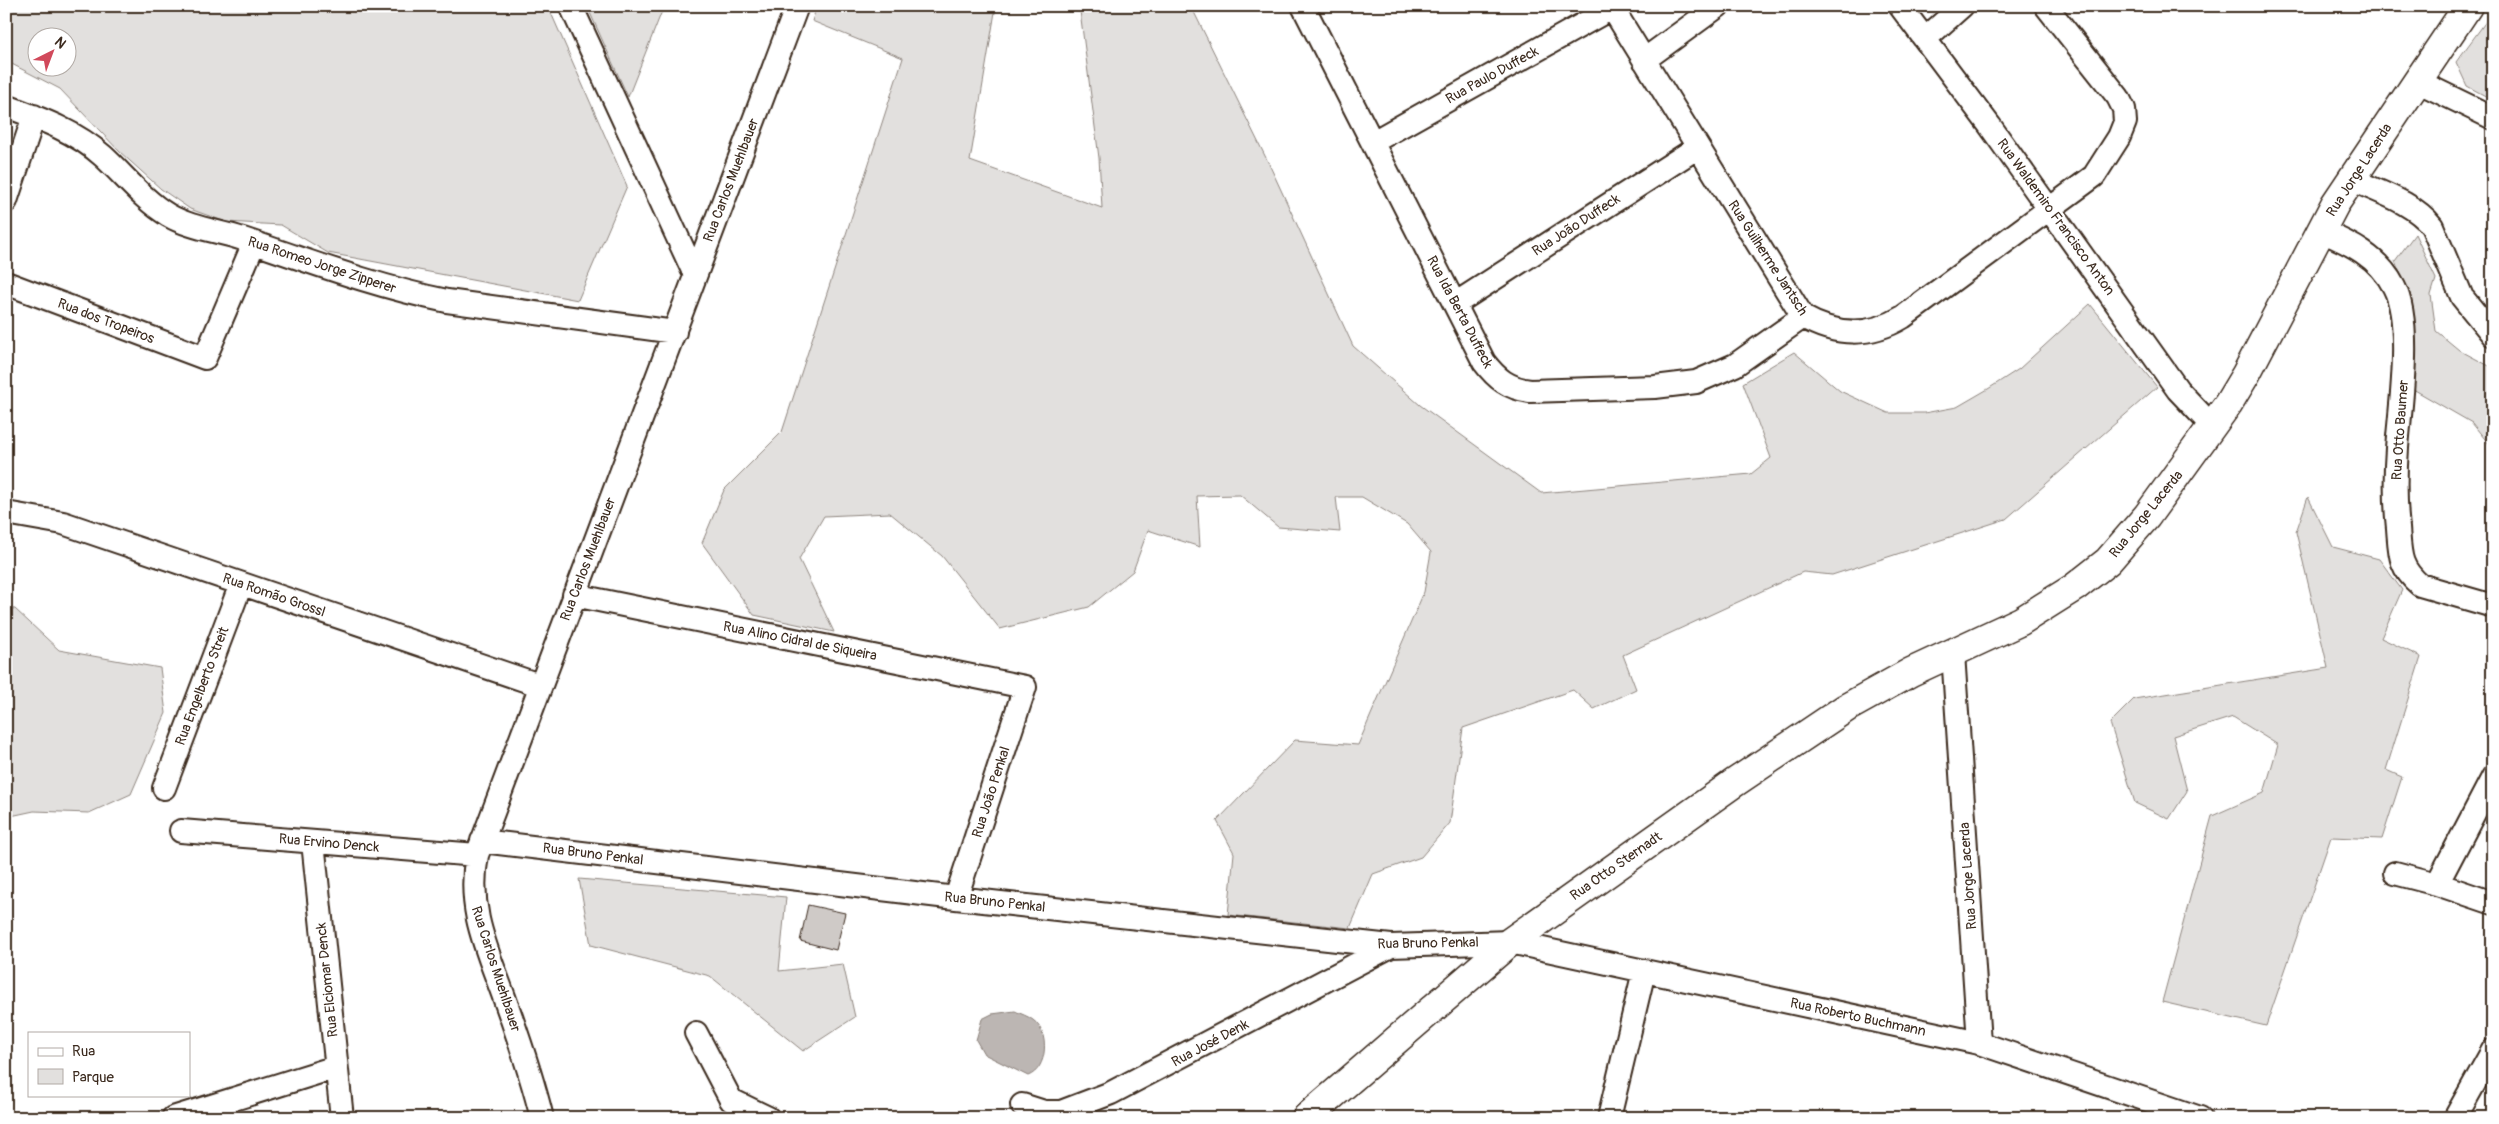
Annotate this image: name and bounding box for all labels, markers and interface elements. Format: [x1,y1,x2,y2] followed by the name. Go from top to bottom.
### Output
[28,28,78,78] north arrow
[51,33,70,52] text: N
[1443,42,1542,108] street label: Rua Paulo Duffeck
[700,116,762,244] street label: Rua Carlos Muehlbauer
[2323,120,2395,220] street label: Rua Jorge Lacerda
[1994,135,2119,299] street label: Rua Waldemiro Francisco Anton
[1529,190,1623,260] street label: Rua João Duffeck
[1724,197,1812,319] street label: Rua Guilherme Jantsch
[246,233,398,297] street label: Rua Romeo Jorge Zipperer
[1423,253,1497,371] street label: Rua Ida Berta Duffeck
[55,295,157,348] street label: Rua dos Tropeiros
[2388,379,2412,481] street label: Rua Otto Baumer
[2106,467,2186,561] street label: Rua Jorge Lacerda
[557,495,619,623] street label: Rua Carlos Muehlbauer
[220,569,328,621] street label: Rua Romão Grossl
[722,618,878,664] street label: Rua Alino Cidral de Siqueira
[172,624,233,748] street label: Rua Engelberto Streit
[968,744,1014,840] street label: Rua João Penkal
[1956,822,1980,930] street label: Rua Jorge Lacerda
[1567,828,1665,904] street label: Rua Otto Sternadt
[278,830,380,856] street label: Rua Ervino Denck
[542,839,644,869] street label: Rua Bruno Penkal
[944,888,1046,916] street label: Rua Bruno Penkal
[468,904,524,1034] street label: Rua Carlos Muehlbauer
[313,922,341,1038] street label: Rua Elciomar Denck
[1377,934,1479,952] street label: Rua Bruno Penkal
[1789,994,1927,1040] street label: Rua Roberto Buchmann
[1169,1016,1252,1070] street label: Rua José Denk
[28,1032,190,1096] legend
[72,1042,95,1061] text: Rua
[72,1068,115,1087] text: Parque

